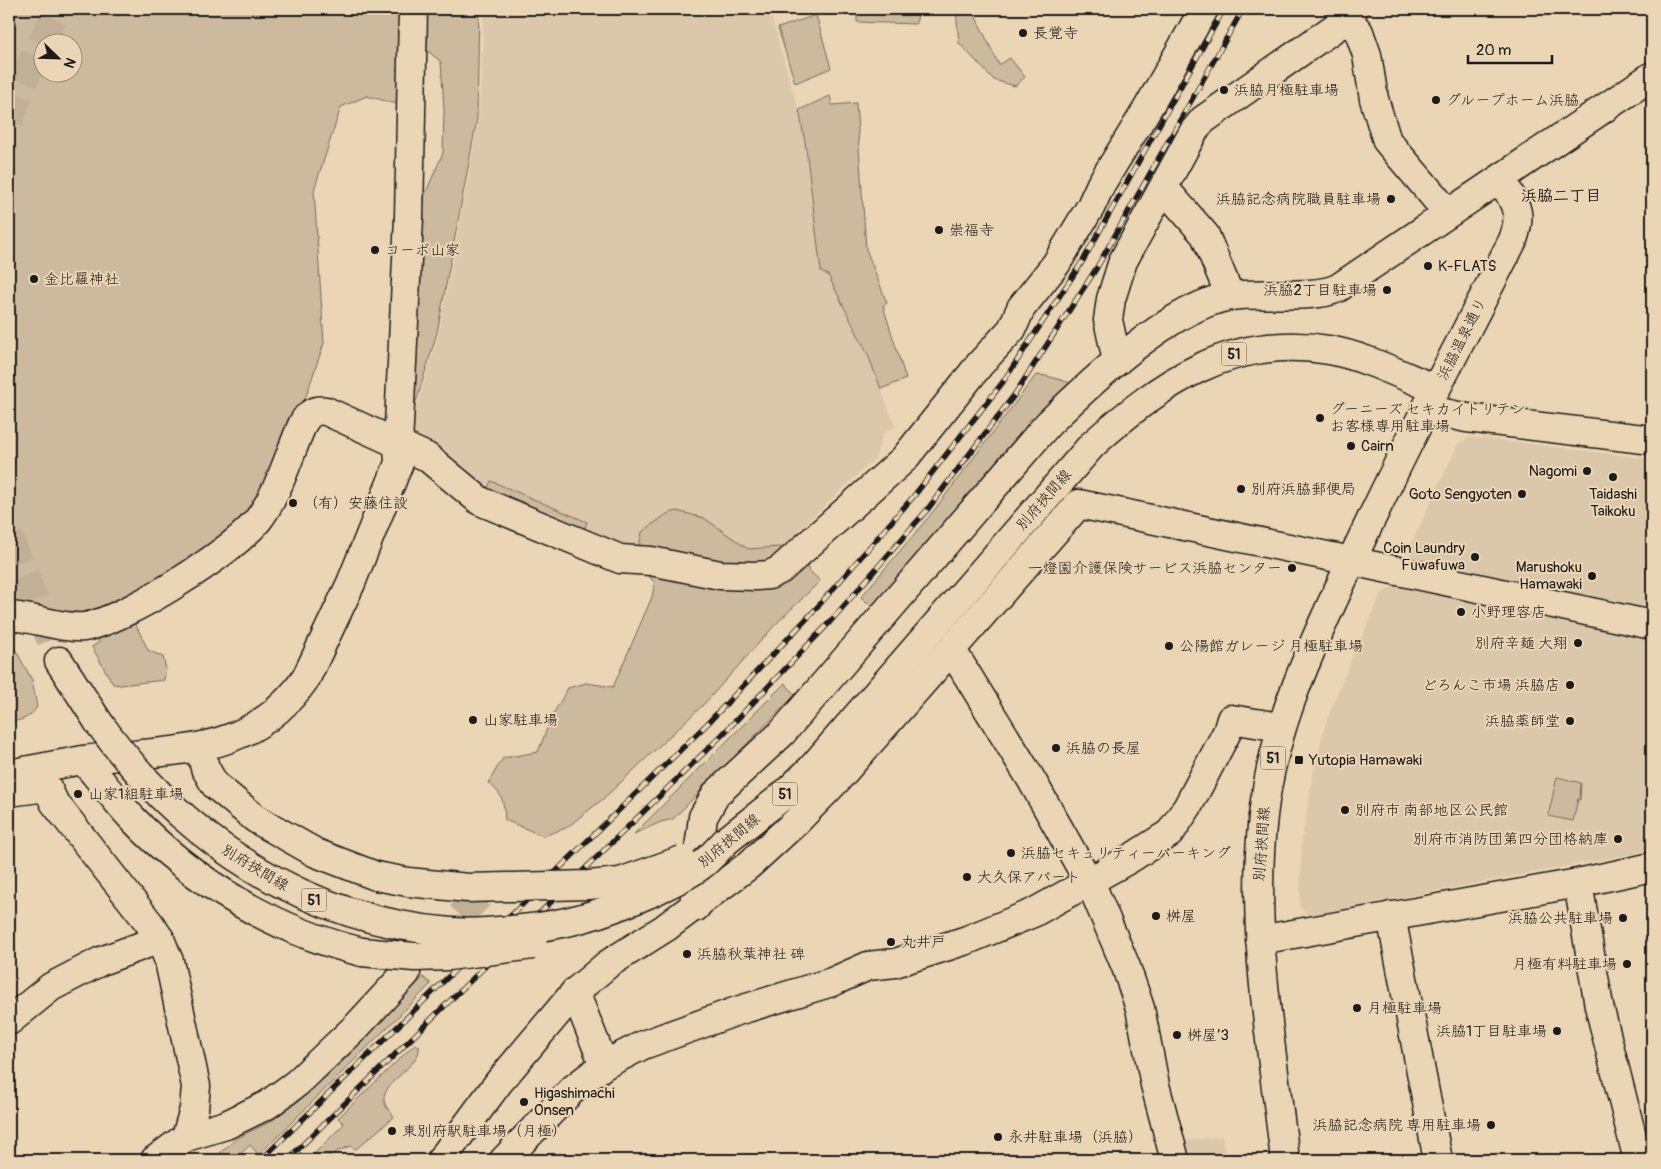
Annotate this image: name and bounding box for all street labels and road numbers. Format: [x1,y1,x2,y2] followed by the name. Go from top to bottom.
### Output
[1433,295,1491,383] street label: 浜脇温泉通り
[1222,342,1246,366] road number: 51
[1012,465,1076,535] street label: 別府挾間線
[1260,746,1286,770] road number: 51
[772,782,798,806] road number: 51
[1250,806,1274,882] street label: 別府挾間線
[694,810,764,872] street label: 別府挾間線
[218,841,292,895] street label: 別府挾間線
[302,888,326,912] road number: 51

